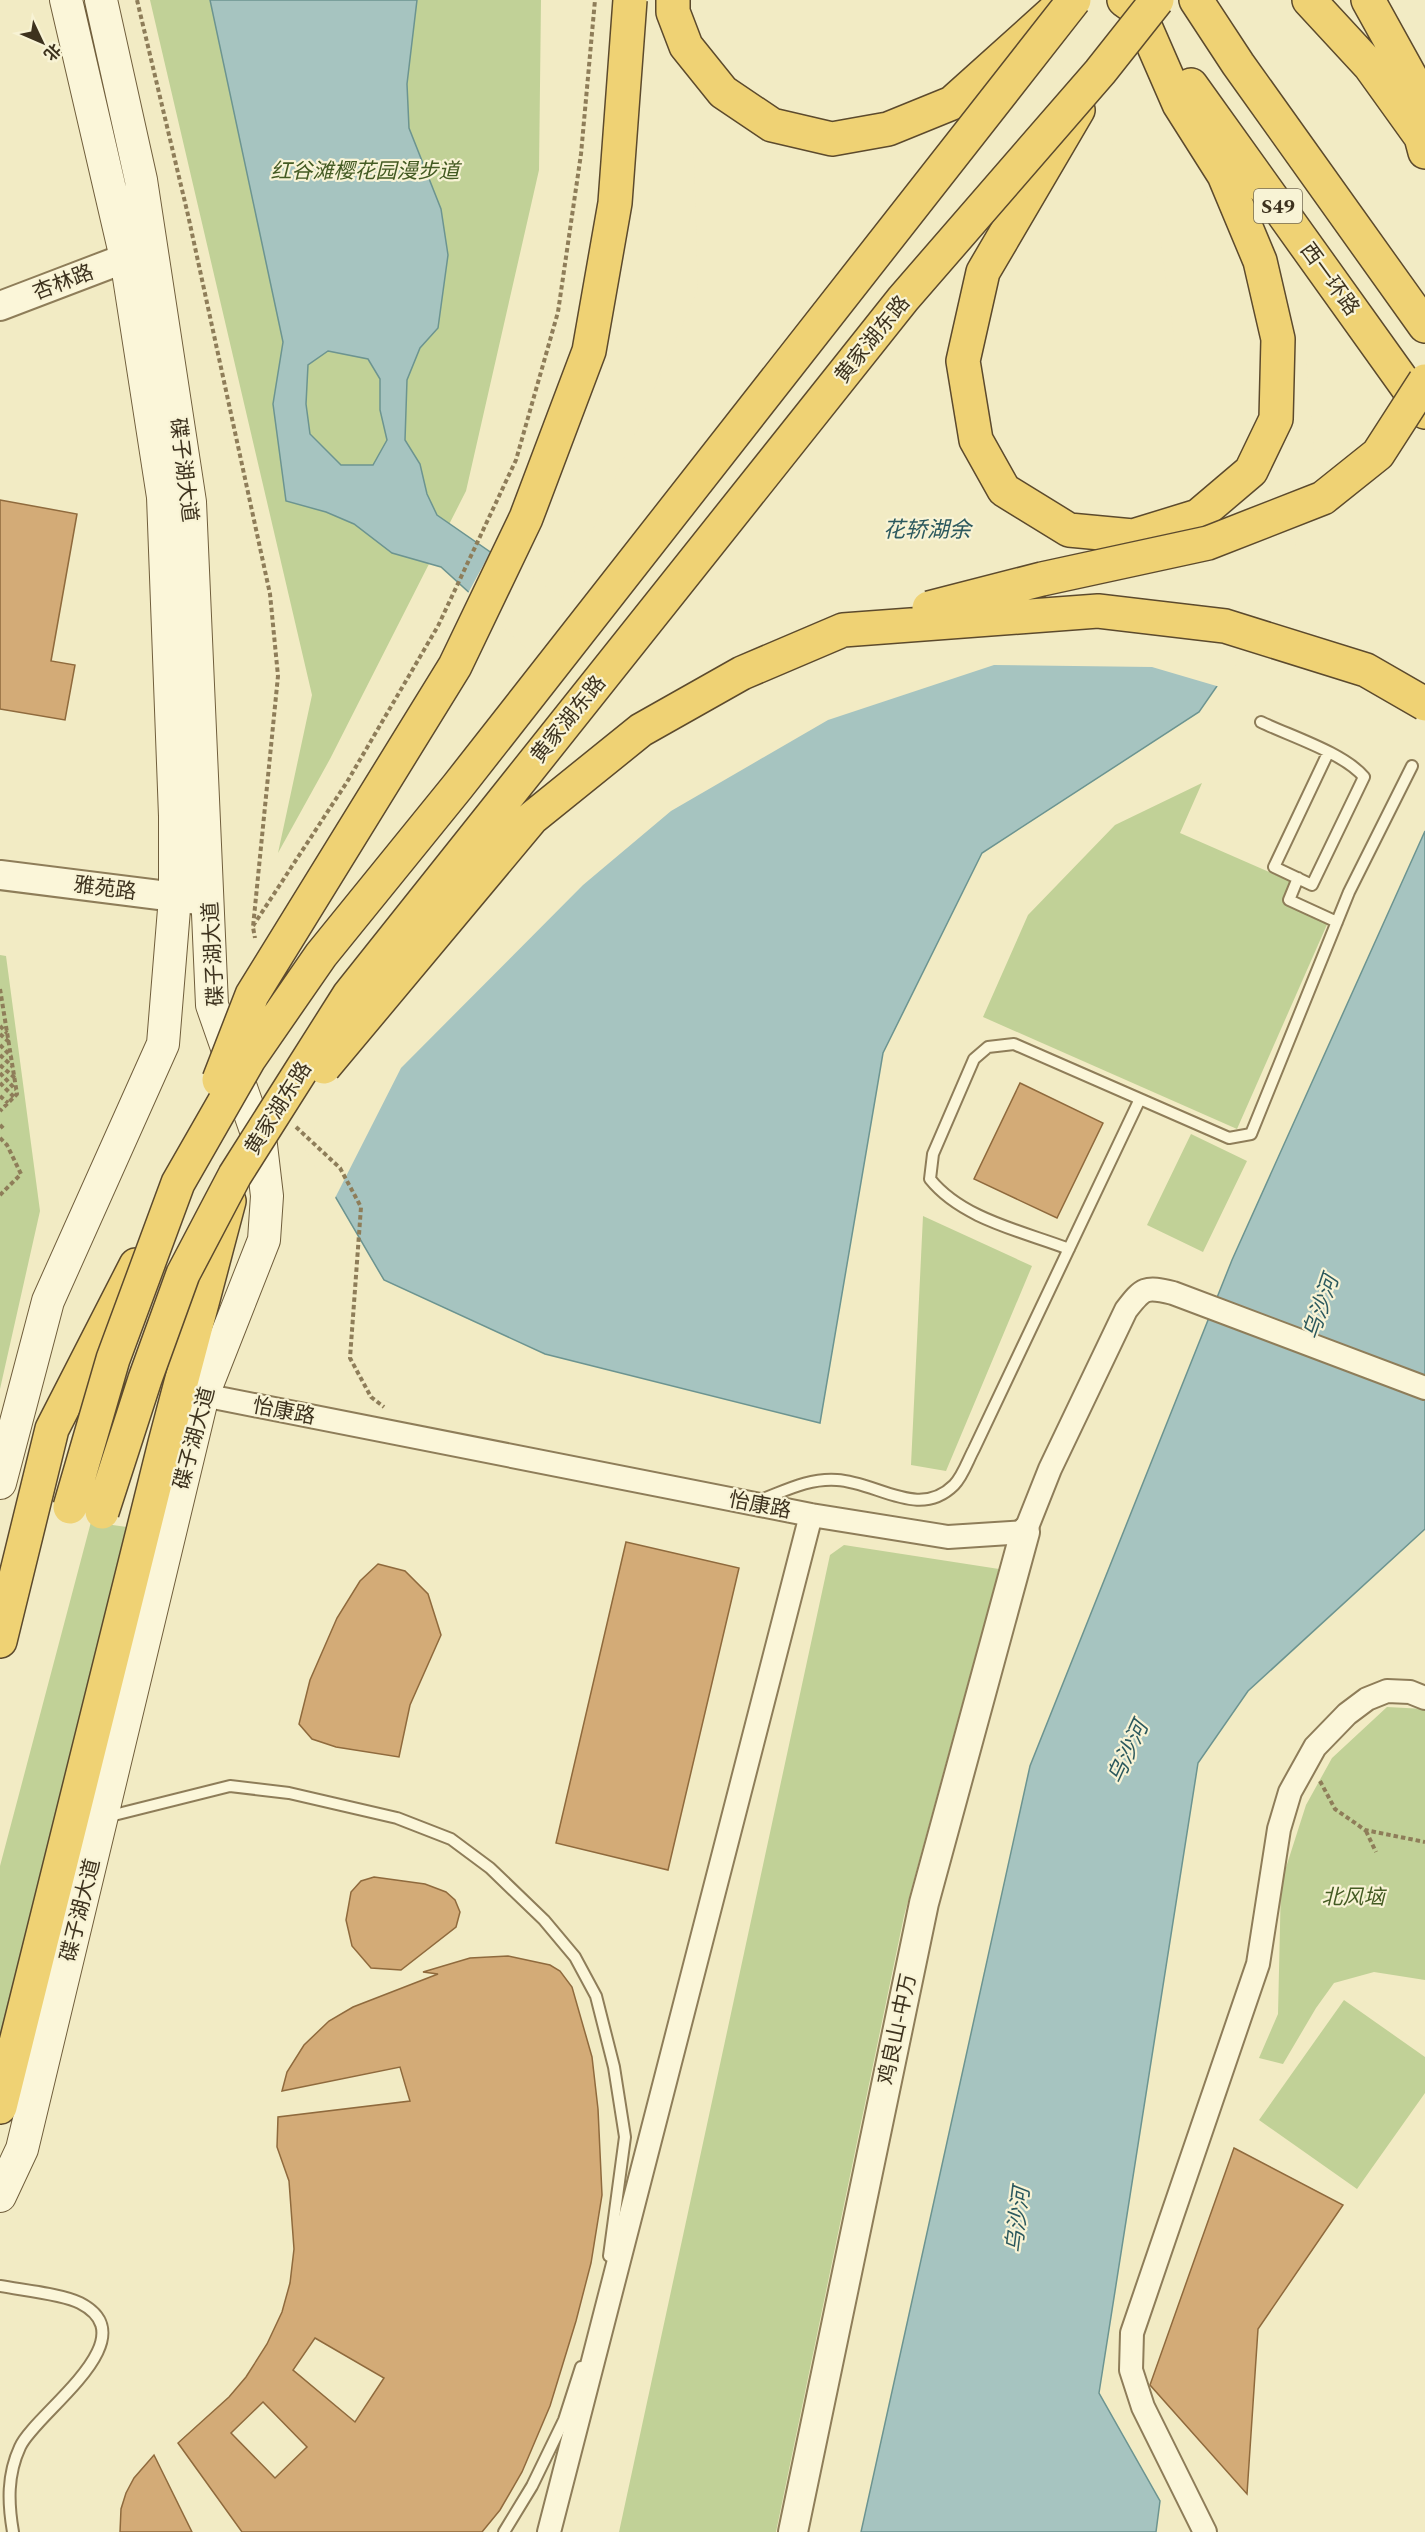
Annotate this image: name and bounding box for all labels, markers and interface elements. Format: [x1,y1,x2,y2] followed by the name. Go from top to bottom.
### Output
[12,12,72,72] north arrow
[38,38,66,66] text: 北
[271,156,462,188] park label: 红谷滩樱花园漫步道
[1254,189,1302,223] road number: S49
[1292,236,1367,323] street label: 西一环路
[28,257,99,309] street label: 杏林路
[827,289,918,390] street label: 黄家湖东路
[161,416,205,524] street label: 碟子湖大道
[883,514,974,547] water label: 花轿湖余
[523,669,614,770] street label: 黄家湖东路
[72,869,138,909] street label: 雅苑路
[195,901,233,1007] street label: 碟子湖大道
[237,1056,320,1162] street label: 黄家湖东路
[1295,1267,1349,1344] water label: 乌沙河
[166,1383,224,1493] street label: 碟子湖大道
[250,1390,318,1434] street label: 怡康路
[726,1484,794,1528] street label: 怡康路
[1099,1712,1159,1790] water label: 乌沙河
[53,1855,109,1965] street label: 碟子湖大道
[1322,1882,1387,1914] park label: 北风垴
[871,1971,925,2088] street label: 鸡良山-中万
[998,2181,1039,2255] water label: 乌沙河

